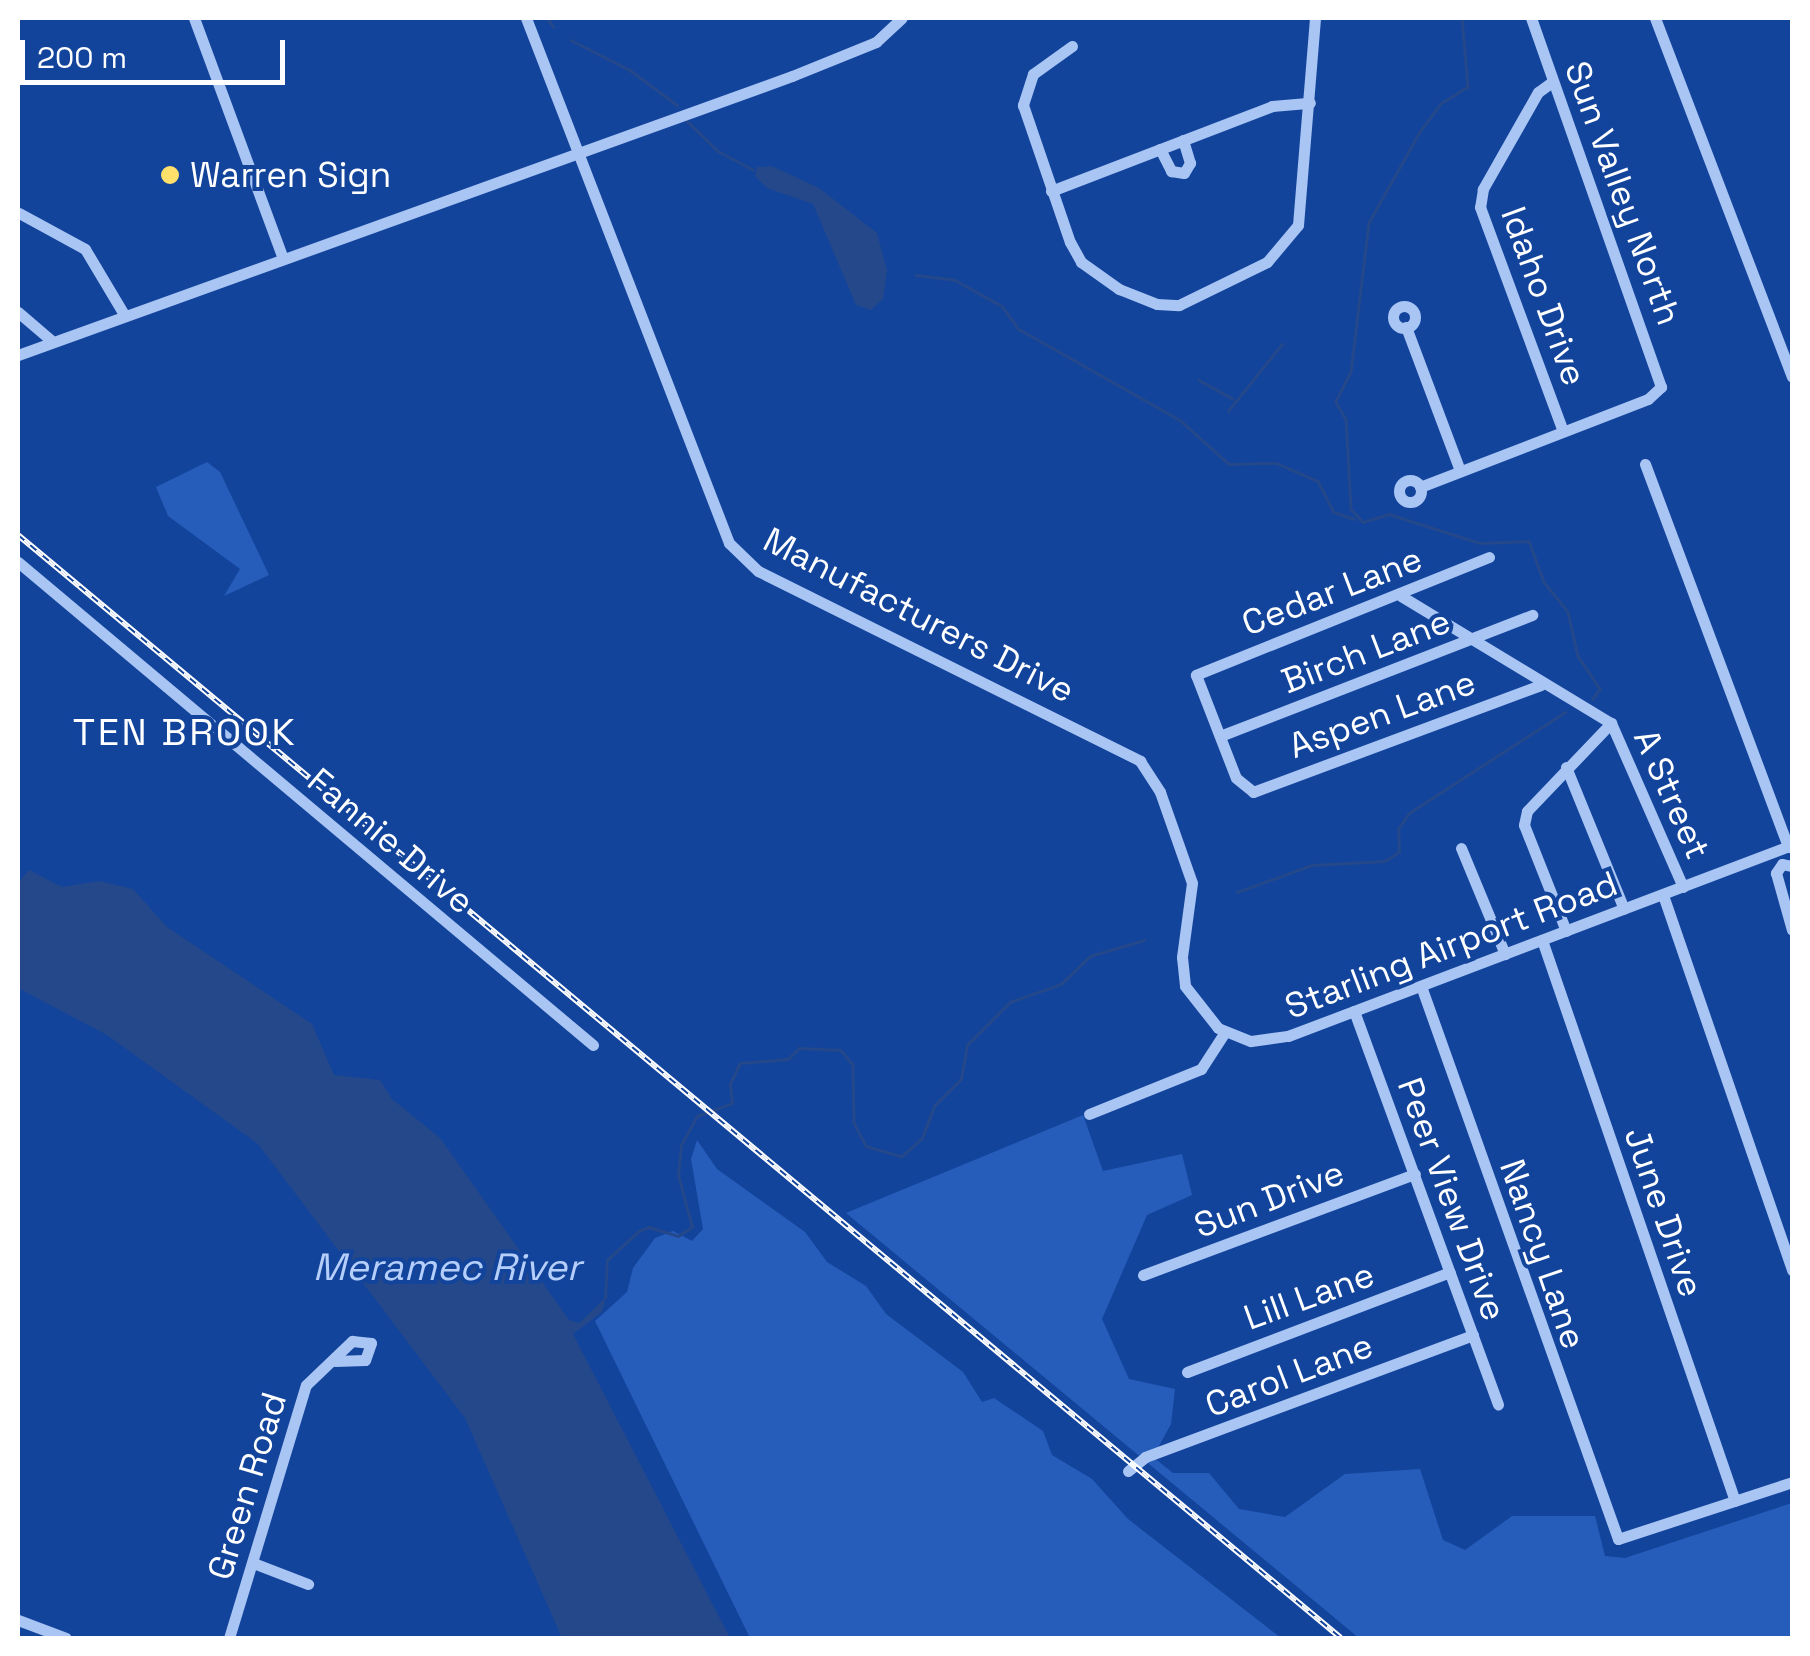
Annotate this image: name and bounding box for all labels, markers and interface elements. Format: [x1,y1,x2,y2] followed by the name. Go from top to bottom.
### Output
[25,20,290,82] scale bar
[37,38,127,77] text: 200 m
[1556,55,1690,331] street label: Sun Valley North
[190,154,391,196] place label: Warren Sign
[159,164,181,186] marker: Warren Sign
[1492,201,1596,391] street label: Idaho Drive
[757,518,1081,712] street label: Manufacturers Drive
[1236,537,1428,645] street label: Cedar Lane
[1276,600,1456,702] street label: Birch Lane
[1283,661,1481,767] street label: Aspen Lane
[73,710,297,756] district label: TEN BROOK
[1625,722,1719,866] street label: A Street
[299,759,483,923] street label: Fannie Drive
[1279,862,1623,1028] street label: Starling Airport Road
[1389,1072,1515,1326] street label: Peer View Drive
[1615,1122,1713,1302] street label: June Drive
[1188,1151,1350,1247] street label: Sun Drive
[1491,1154,1595,1354] street label: Nancy Lane
[313,1245,581,1291] water label: Meramec River
[1238,1253,1380,1339] street label: Lill Lane
[1199,1324,1379,1426] street label: Carol Lane
[199,1387,295,1585] street label: Green Road

